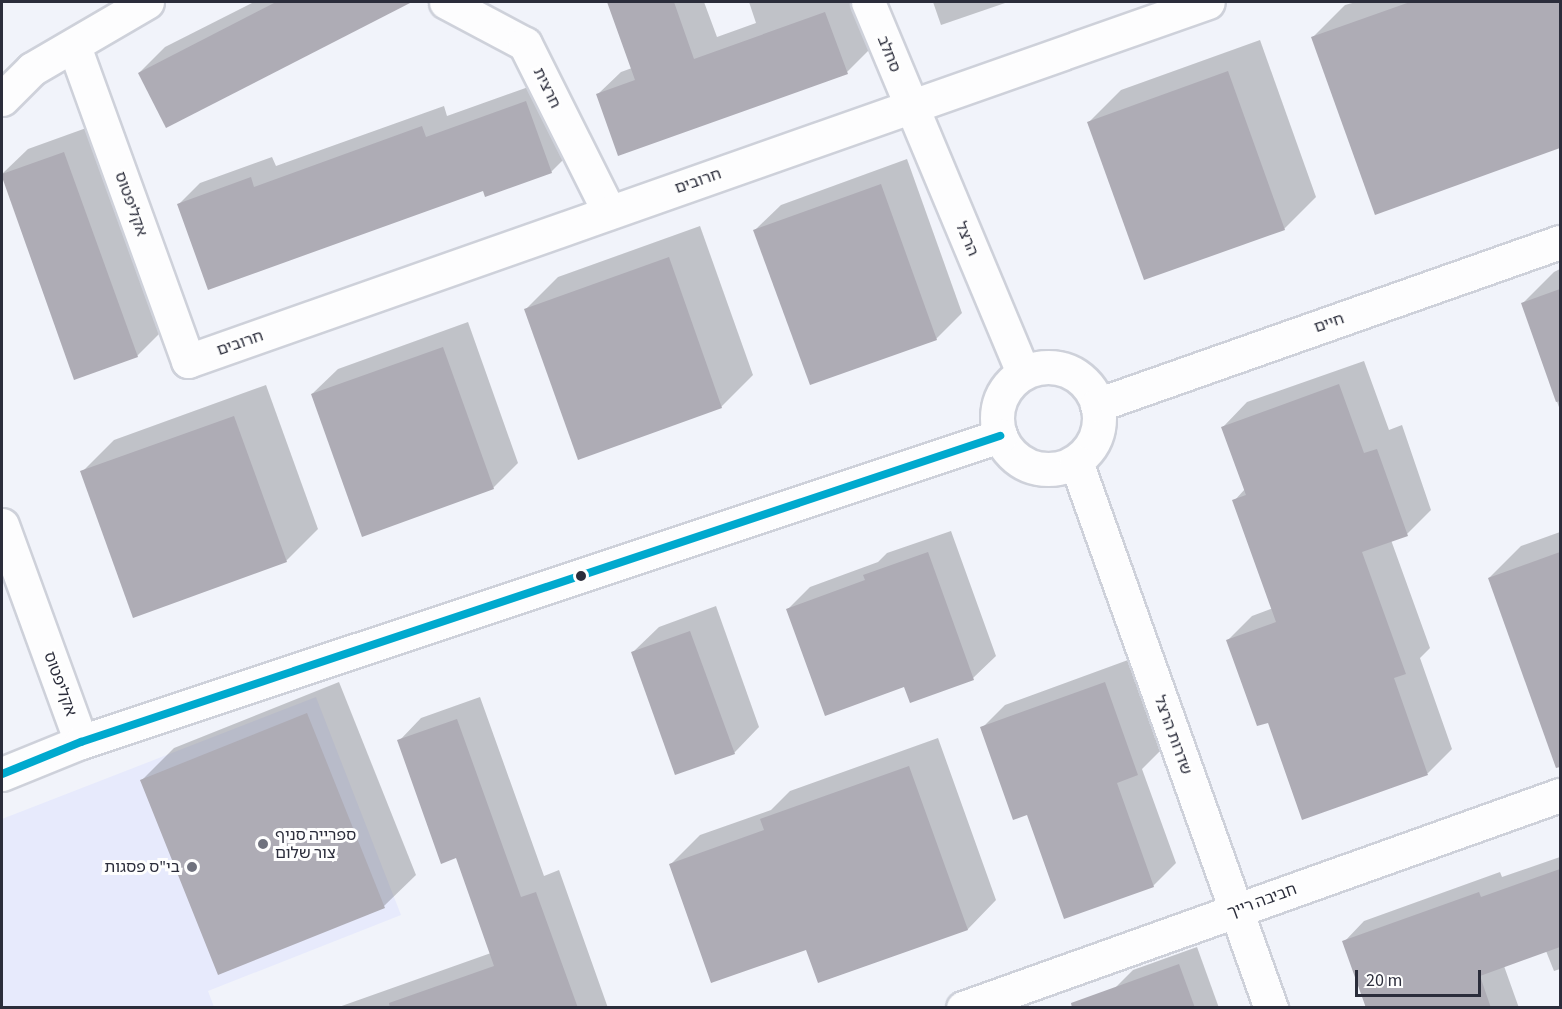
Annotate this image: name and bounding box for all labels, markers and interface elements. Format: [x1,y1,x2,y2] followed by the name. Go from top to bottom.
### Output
[873,33,905,75] street label: סחלב
[529,65,565,111] street label: חרצית
[672,164,724,198] street label: חרובים
[110,169,152,239] street label: אקליפטוס
[951,219,983,259] street label: הרצל
[1311,309,1347,337] street label: חיים
[214,326,266,360] street label: חרובים
[575,570,587,582] unlabelled marker
[39,649,81,719] street label: אקליפטוס
[1150,693,1196,777] street label: שדרות הרצל
[275,825,356,863] place label: ספרייה סניף צור שלום
[256,837,270,851] marker: ספרייה סניף צור שלום
[104,857,180,877] place label: בי"ס פסגות
[185,860,199,874] marker: בי"ס פסגות
[1225,880,1299,922] street label: חביבה רייך
[1358,958,1484,996] scale bar
[1366,968,1402,993] text: 20 m

